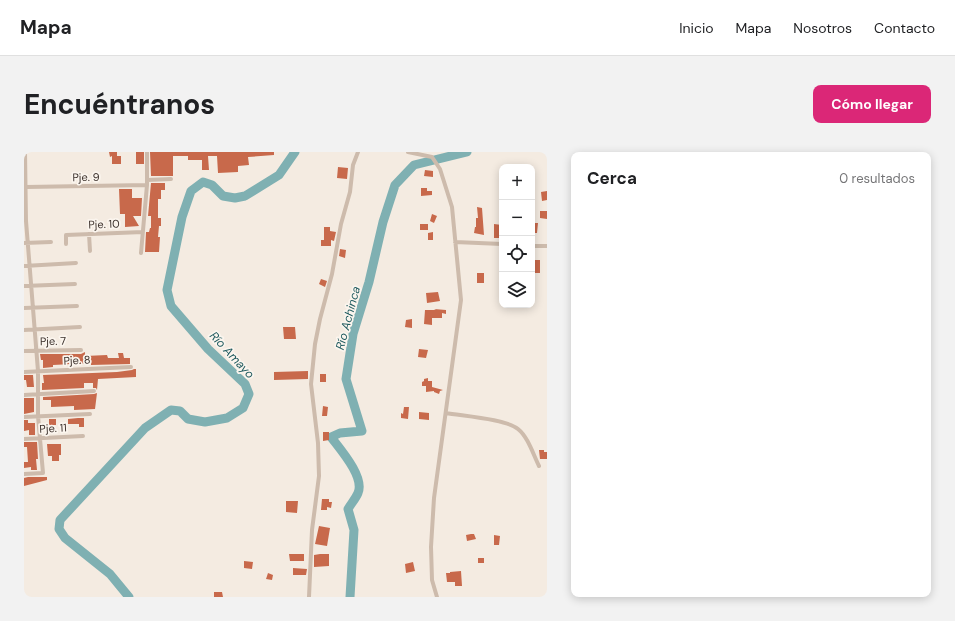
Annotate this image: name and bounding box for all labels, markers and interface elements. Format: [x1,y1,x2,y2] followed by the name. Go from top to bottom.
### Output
[20,15,72,40] text: Mapa
[679,19,714,37] text: Inicio
[736,19,771,37] text: Mapa
[793,19,852,37] text: Nosotros
[874,19,935,37] text: Contacto
[813,85,931,123] button: Cómo llegar
[24,86,215,123] text: Encuéntranos
[499,164,535,308] map controls
[499,164,535,200] button: +
[587,167,637,189] text: Cerca
[72,170,100,184] street label: Pje. 9
[839,170,915,187] text: 0 resultados
[499,200,535,236] button: −
[88,216,120,232] street label: Pje. 10
[499,236,535,272] button: locate
[499,272,535,308] button: layers
[332,284,364,352] water label: Río Achinca
[206,328,258,382] water label: Río Amayo
[40,334,66,348] street label: Pje. 7
[63,352,91,368] street label: Pje. 8
[39,420,67,436] street label: Pje. 11

